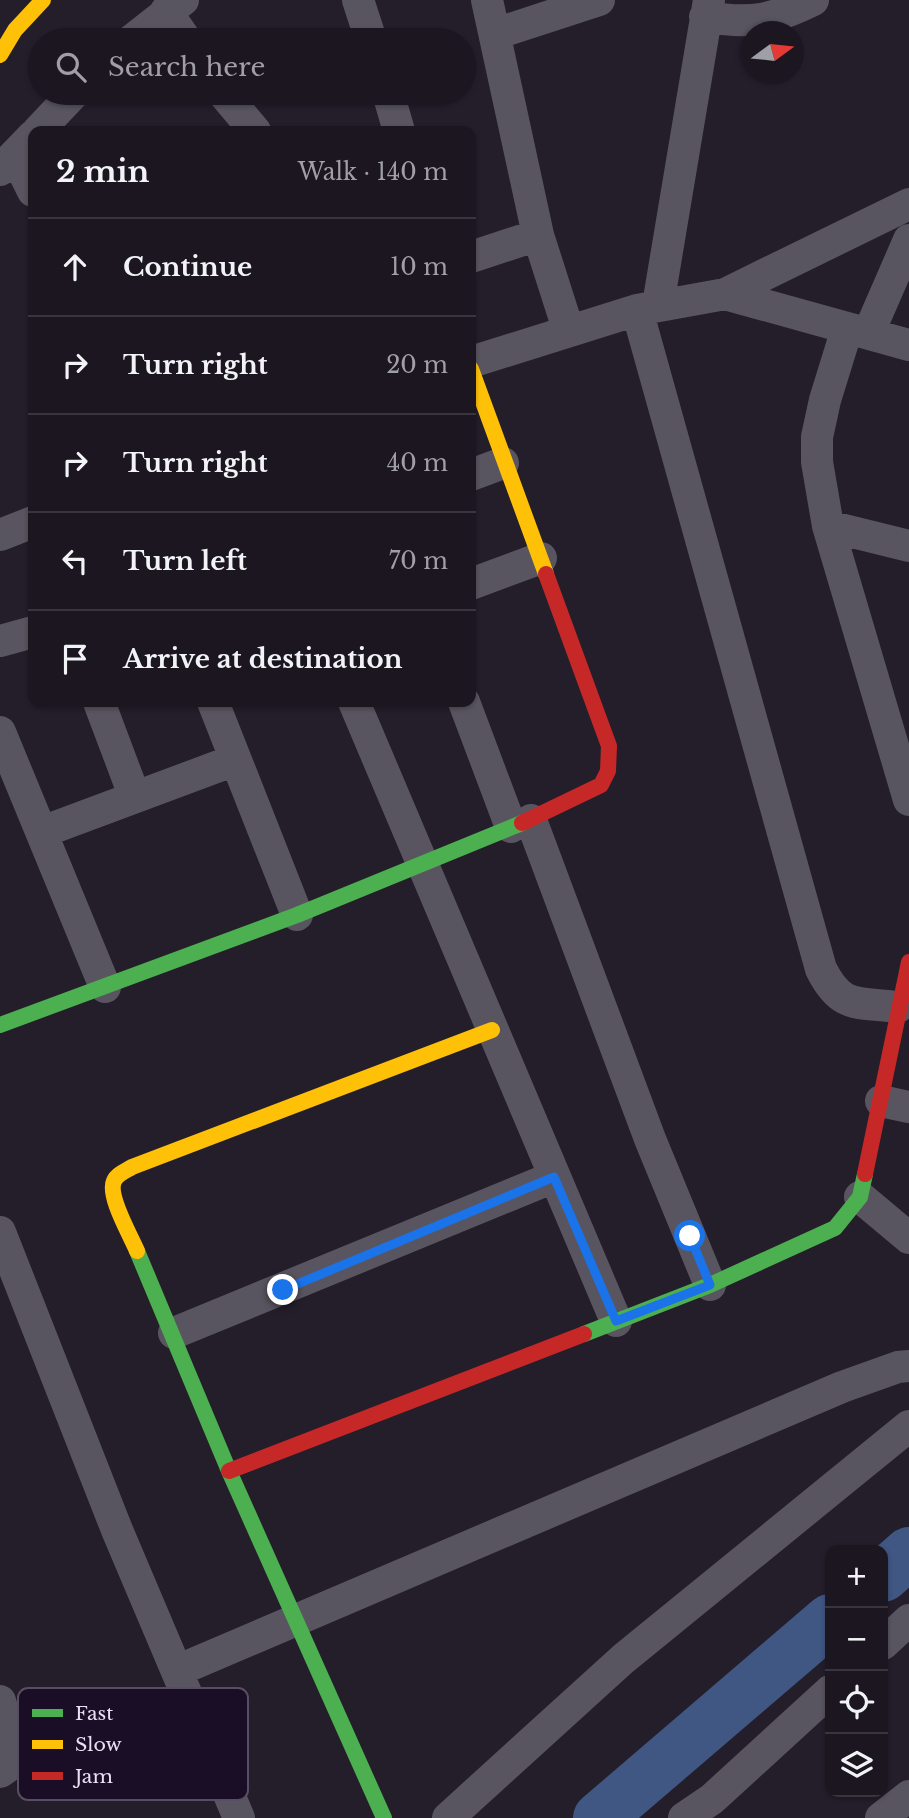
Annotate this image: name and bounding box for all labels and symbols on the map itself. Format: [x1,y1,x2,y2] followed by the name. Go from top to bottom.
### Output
[741,21,804,84] north arrow
[674,1220,705,1251] route start
[267,1274,298,1305] route end
[18,1688,248,1800] legend
[75,1702,114,1725] text: Fast
[75,1733,122,1756] text: Slow
[72,1765,113,1788] text: Jam

